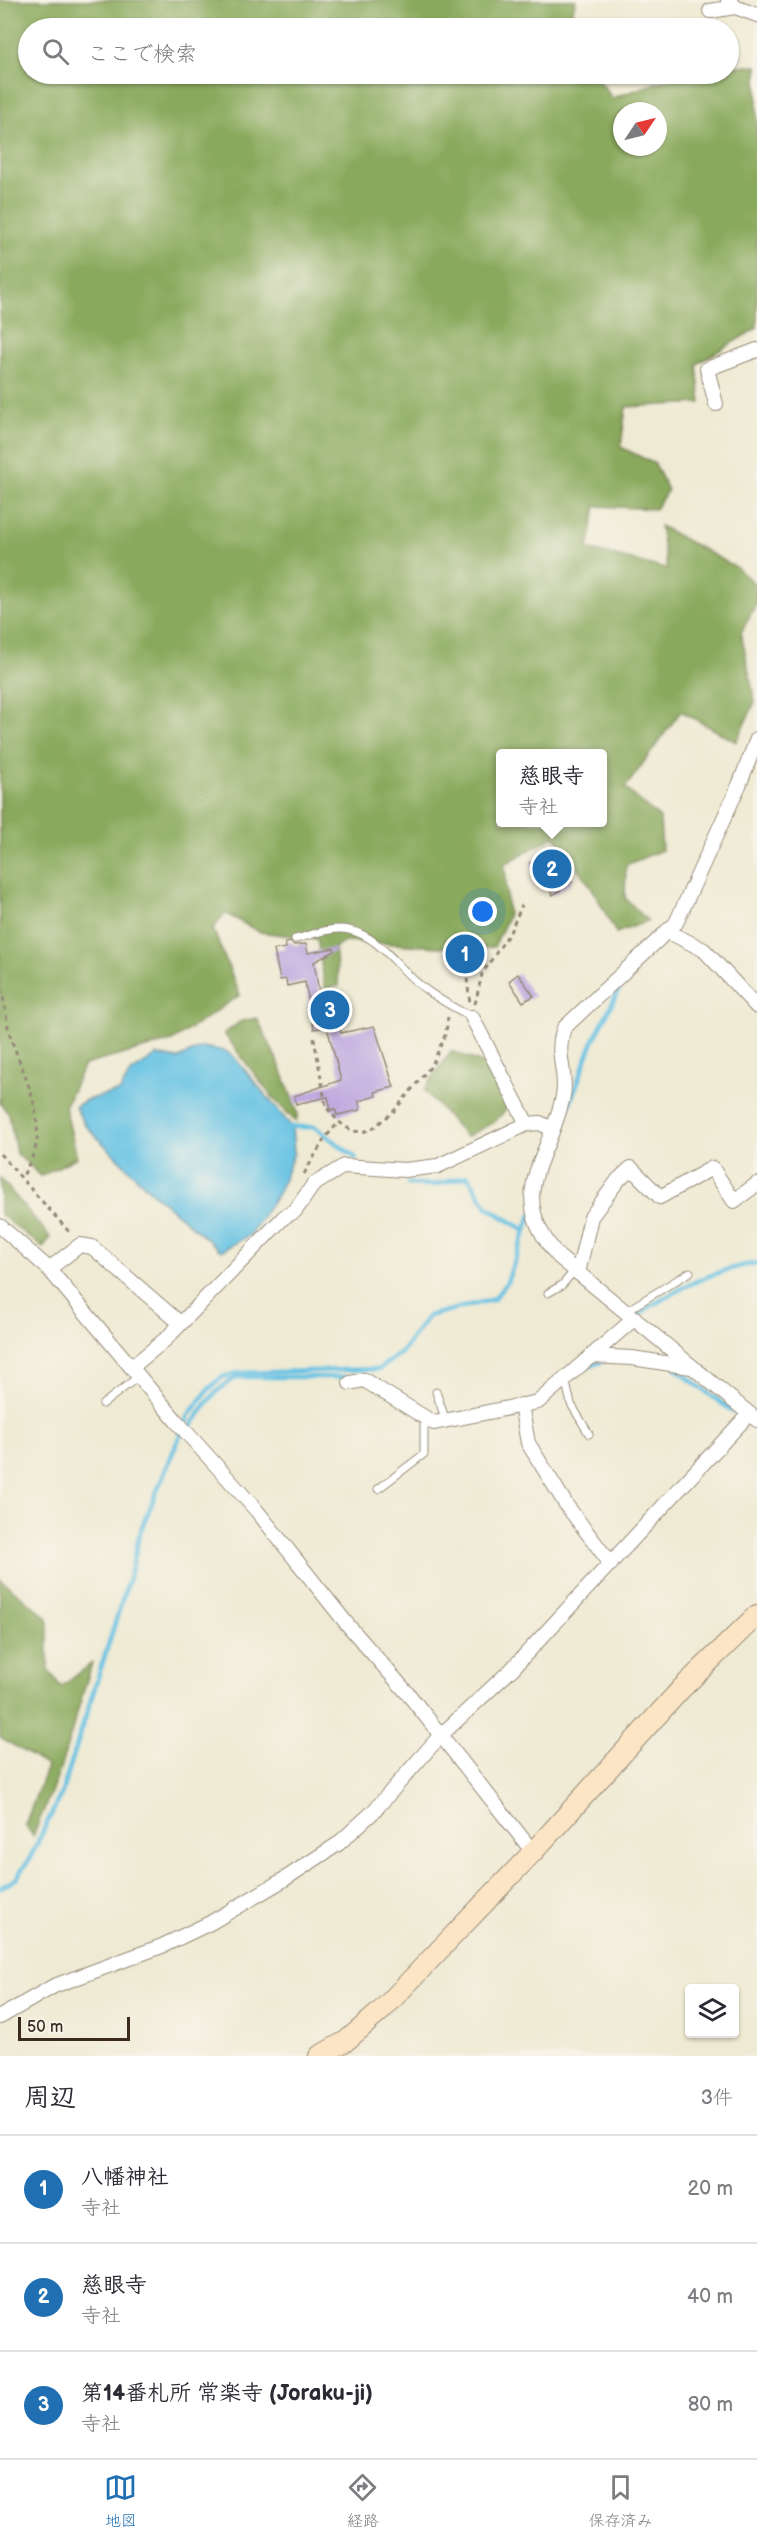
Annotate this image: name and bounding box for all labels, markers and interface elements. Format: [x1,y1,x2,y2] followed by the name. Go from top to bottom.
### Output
[18,18,739,84] search box
[39,35,72,68] icon: search
[87,41,197,68] text: ここで検索
[613,102,667,156] north arrow
[496,749,607,827] popup
[518,763,585,790] text: 慈眼寺
[518,795,558,819] text: 寺社
[532,846,572,892] pin: 2
[468,897,497,926] your location
[446,932,484,976] pin: 1
[310,988,350,1032] pin: 3
[685,1984,739,2038] map controls
[685,1984,739,2038] button: layers
[18,2014,130,2042] scale bar
[27,2018,63,2037] text: 50 m
[24,2083,76,2114] text: 周辺
[701,2086,733,2110] text: 3件
[81,2164,169,2191] text: 八幡神社
[39,2177,48,2201] text: 1
[688,2177,733,2201] text: 20 m
[81,2196,121,2220] text: 寺社
[81,2272,147,2299] text: 慈眼寺
[38,2285,49,2309] text: 2
[687,2285,733,2309] text: 40 m
[81,2304,121,2328] text: 寺社
[81,2380,373,2407] text: 第14番札所 常楽寺 (Joraku-ji)
[38,2393,49,2417] text: 3
[688,2393,733,2417] text: 80 m
[81,2412,121,2436] text: 寺社
[104,2471,137,2531] tab: 地図
[346,2471,379,2531] tab: 経路
[588,2471,652,2531] tab: 保存済み

